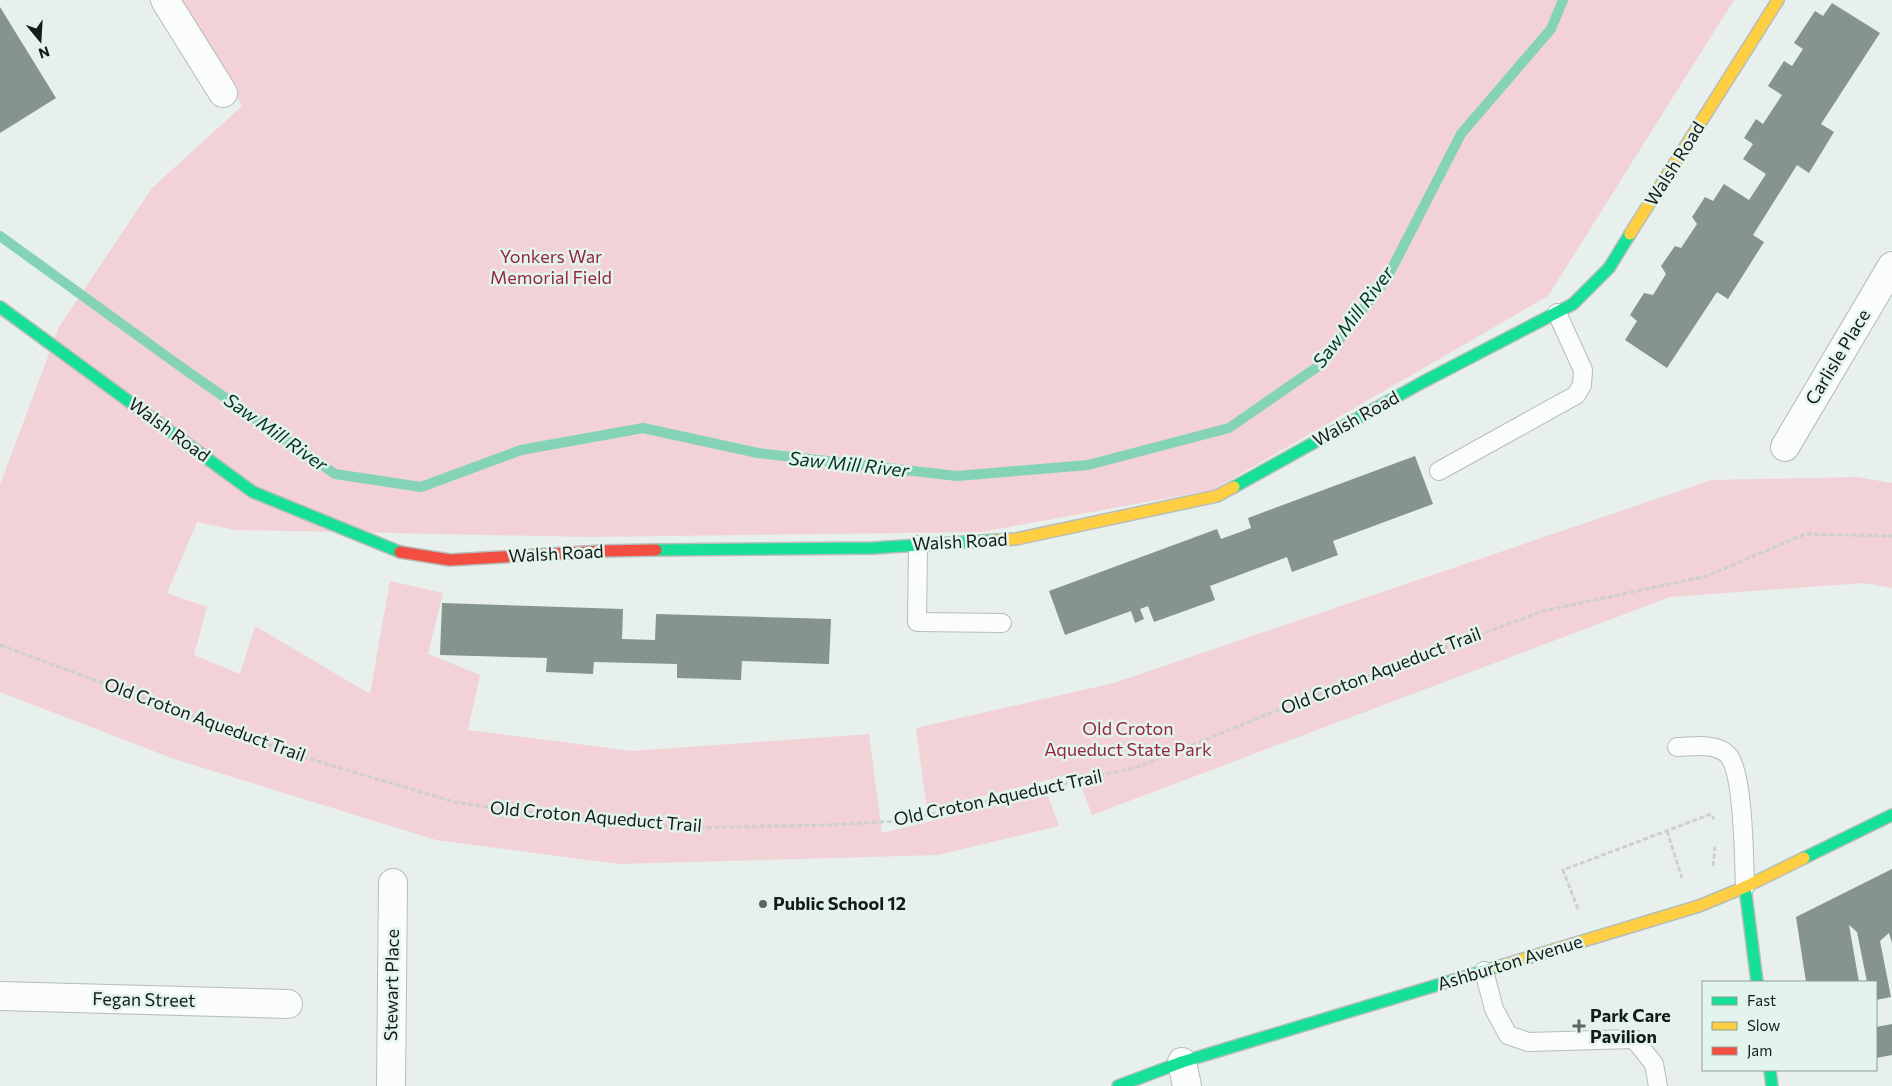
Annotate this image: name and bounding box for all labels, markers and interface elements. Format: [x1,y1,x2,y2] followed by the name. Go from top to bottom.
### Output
[15,15,65,65] north arrow
[37,43,52,63] text: N
[1640,117,1709,210] street label: Walsh Road
[490,245,612,288] park label: Yonkers War Memorial Field
[1307,260,1399,372] water label: Saw Mill River
[1800,305,1874,408] street label: Carlisle Place
[1308,385,1403,451] street label: Walsh Road
[220,388,333,476] water label: Saw Mill River
[125,392,215,466] street label: Walsh Road
[788,446,912,481] water label: Saw Mill River
[912,528,1008,554] street label: Walsh Road
[508,540,604,566] street label: Walsh Road
[1277,622,1484,718] street label: Old Croton Aqueduct Trail
[102,672,309,766] street label: Old Croton Aqueduct Trail
[1044,717,1212,760] park label: Old Croton Aqueduct State Park
[892,764,1104,830] street label: Old Croton Aqueduct Trail
[489,796,703,836] street label: Old Croton Aqueduct Trail
[773,892,906,914] place label: Public School 12
[757,898,769,910] marker: Public School 12
[379,929,403,1041] street label: Stewart Place
[1434,930,1585,995] street label: Ashburton Avenue
[1702,981,1877,1071] legend
[92,987,196,1011] street label: Fegan Street
[1747,991,1776,1009] text: Fast
[1590,1004,1671,1047] place label: Park Care Pavilion
[1747,1016,1780,1034] text: Slow
[1572,1019,1586,1033] marker: Park Care Pavilion
[1747,1041,1772,1059] text: Jam

